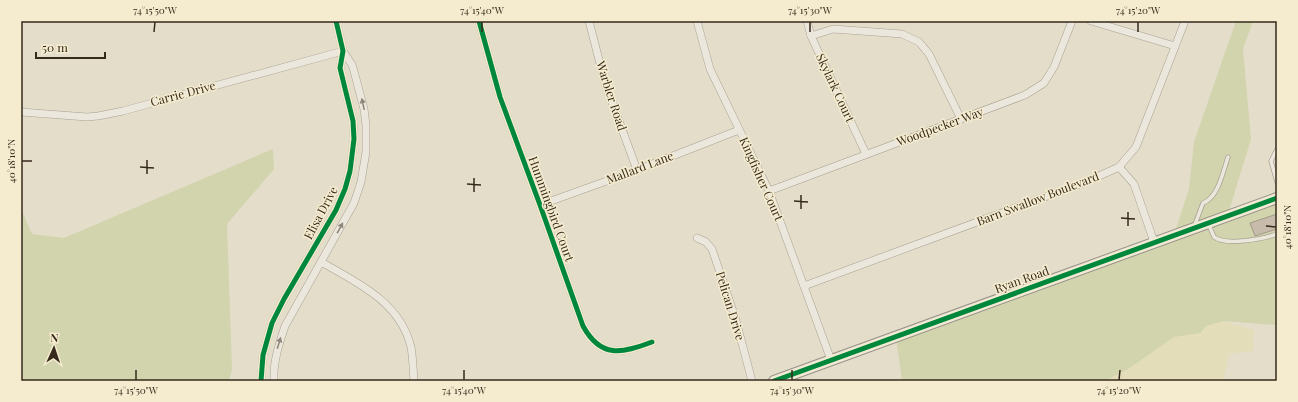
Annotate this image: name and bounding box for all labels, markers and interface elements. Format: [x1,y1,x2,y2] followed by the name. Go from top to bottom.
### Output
[133,3,178,17] text: 74°15'50"W
[460,3,505,17] text: 74°15'40"W
[788,3,833,17] text: 74°15'30"W
[1116,3,1161,17] text: 74°15'20"W
[36,34,105,60] scale bar
[42,39,68,55] text: 50 m
[813,51,859,125] street label: Skylark Court
[593,58,631,133] street label: Warbler Road
[148,77,217,109] street label: Carrie Drive
[359,97,365,110] one-way arrow
[893,103,985,150] street label: Woodpecker Way
[736,134,788,224] street label: Kingfisher Court
[4,139,18,183] text: 40°18'10"N
[604,147,675,187] street label: Mallard Lane
[525,154,579,264] street label: Hummingbird Court
[974,167,1101,229] street label: Barn Swallow Boulevard
[299,183,341,242] street label: Elisa Drive
[1280,205,1294,249] text: 40°18'10"N
[337,222,343,234] one-way arrow
[992,262,1051,296] street label: Ryan Road
[713,269,749,342] street label: Pelican Drive
[34,328,74,368] north arrow
[50,330,59,345] text: N
[276,336,282,348] one-way arrow
[114,383,159,397] text: 74°15'50"W
[442,383,487,397] text: 74°15'40"W
[770,383,815,397] text: 74°15'30"W
[1097,383,1142,397] text: 74°15'20"W

